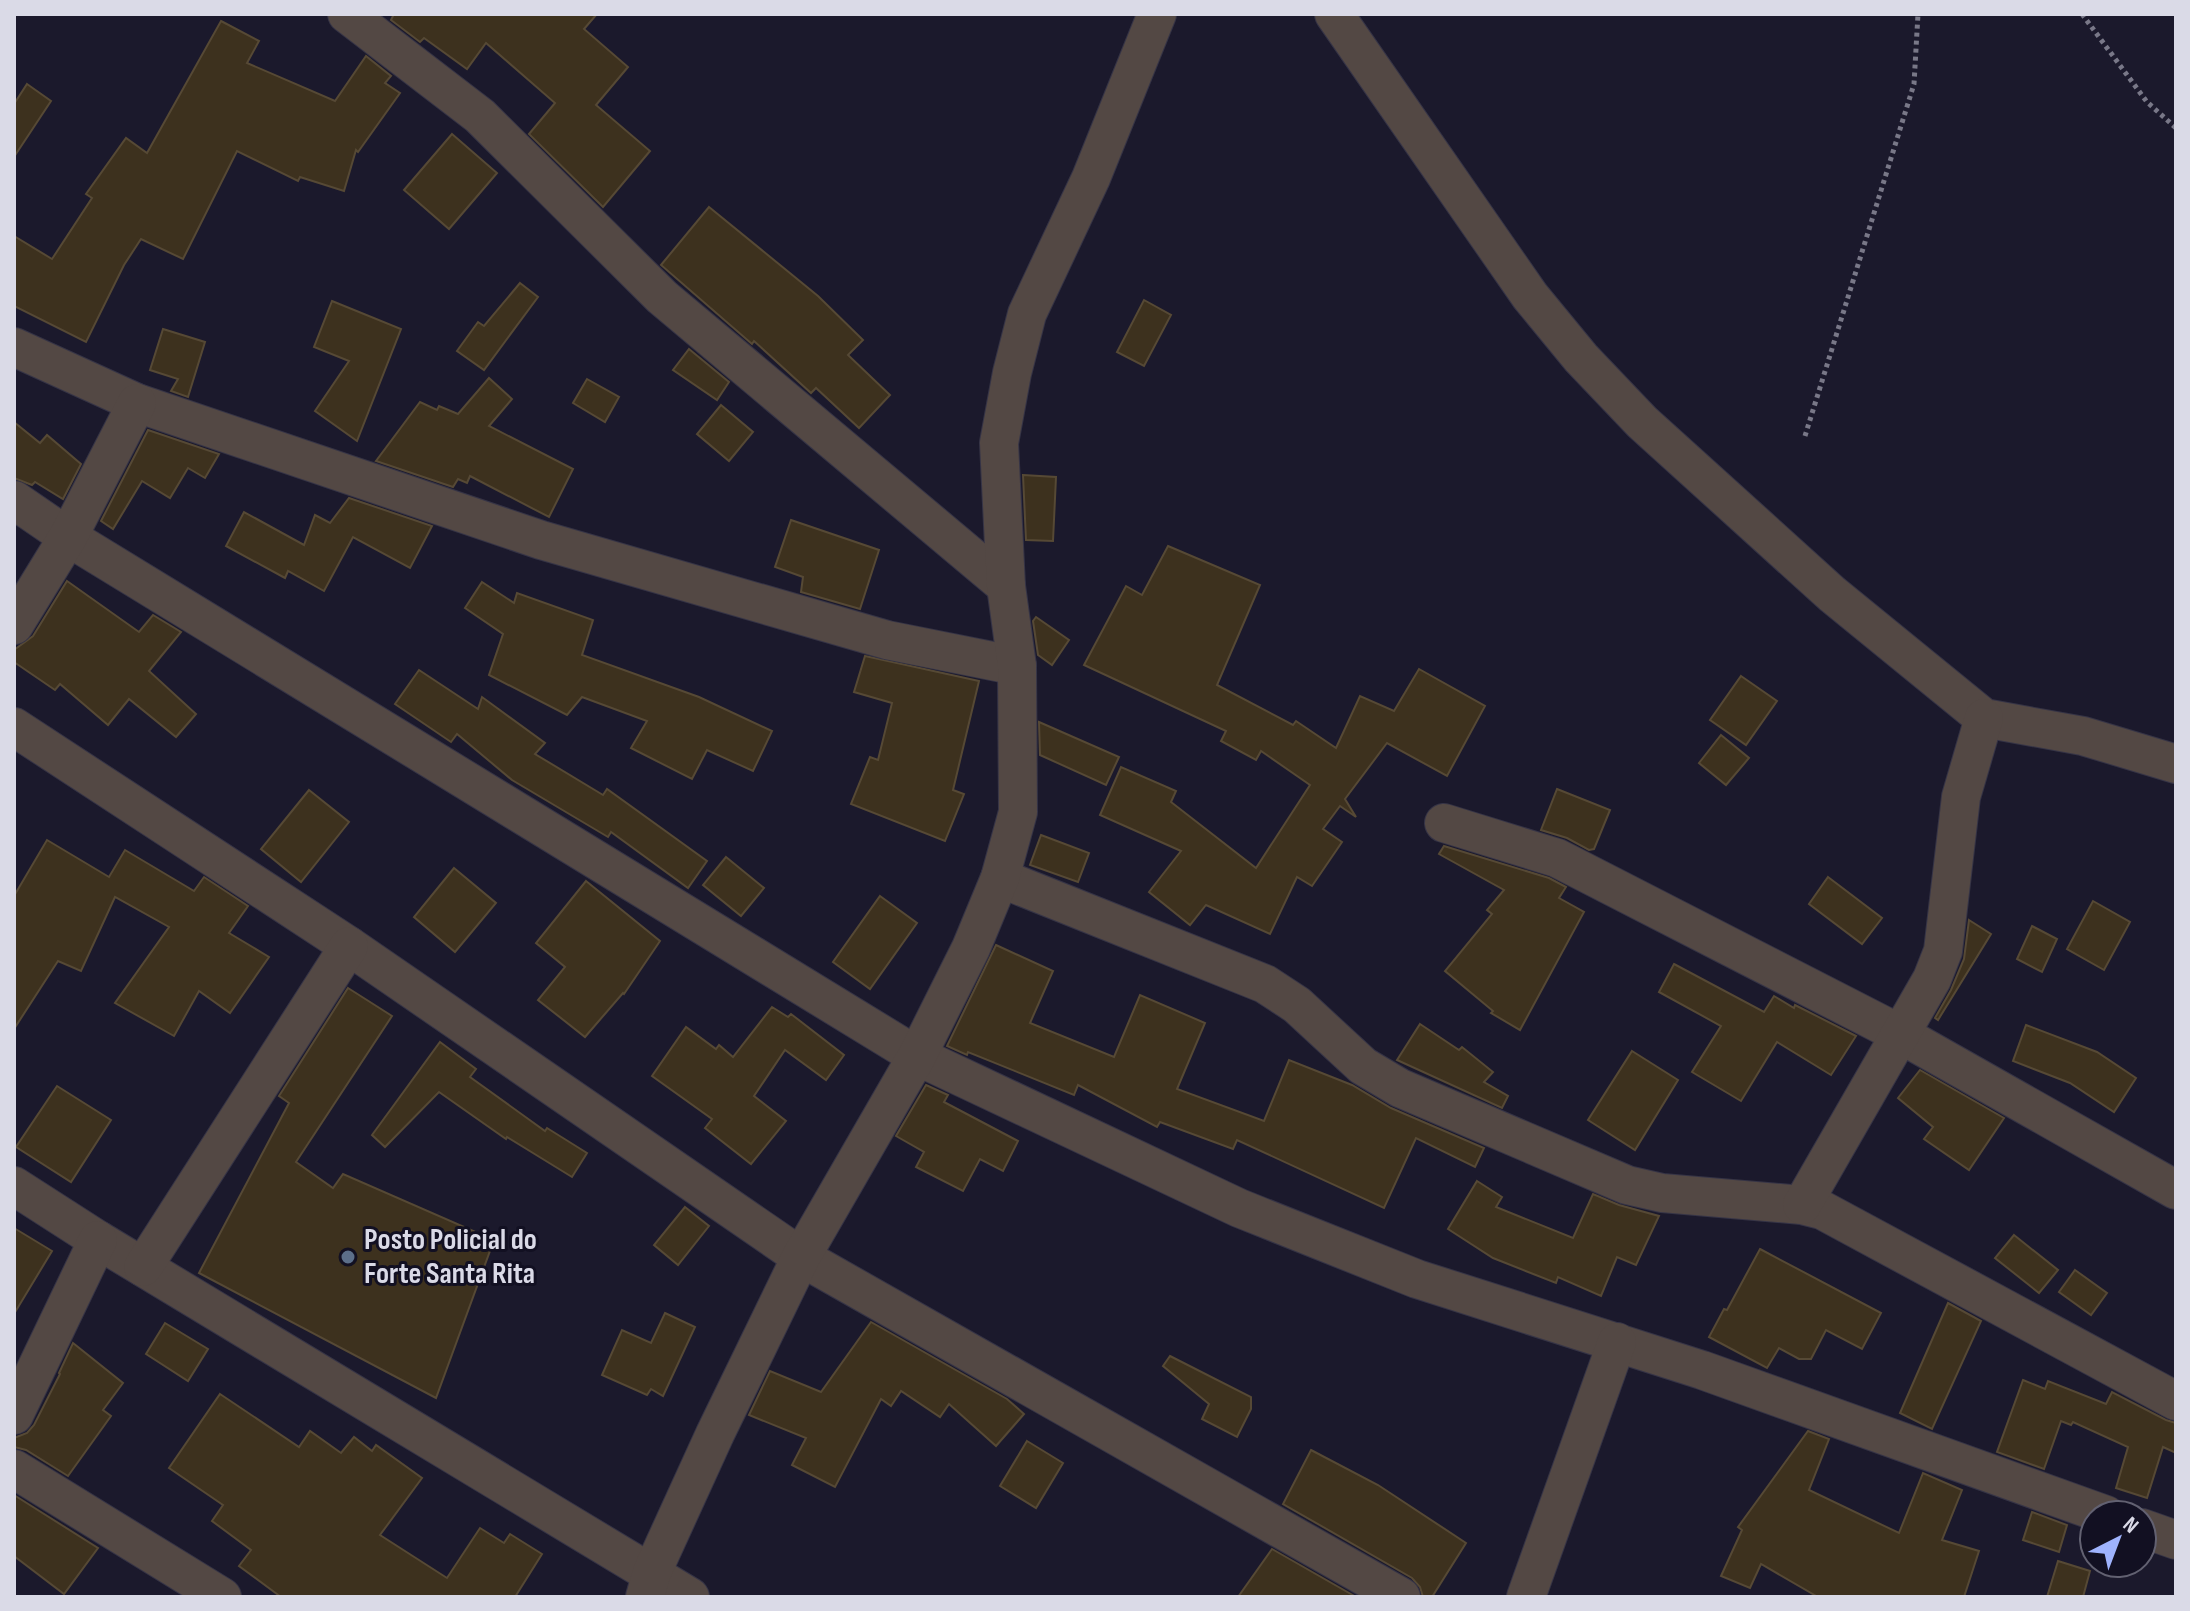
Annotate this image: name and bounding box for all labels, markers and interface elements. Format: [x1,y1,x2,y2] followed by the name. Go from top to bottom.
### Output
[364,1222,537,1292] place label: Posto Policial do Forte Santa Rita
[339,1248,357,1266] marker: Posto Policial do Forte Santa Rita
[2078,1499,2158,1579] north arrow
[2117,1511,2144,1539] text: N

